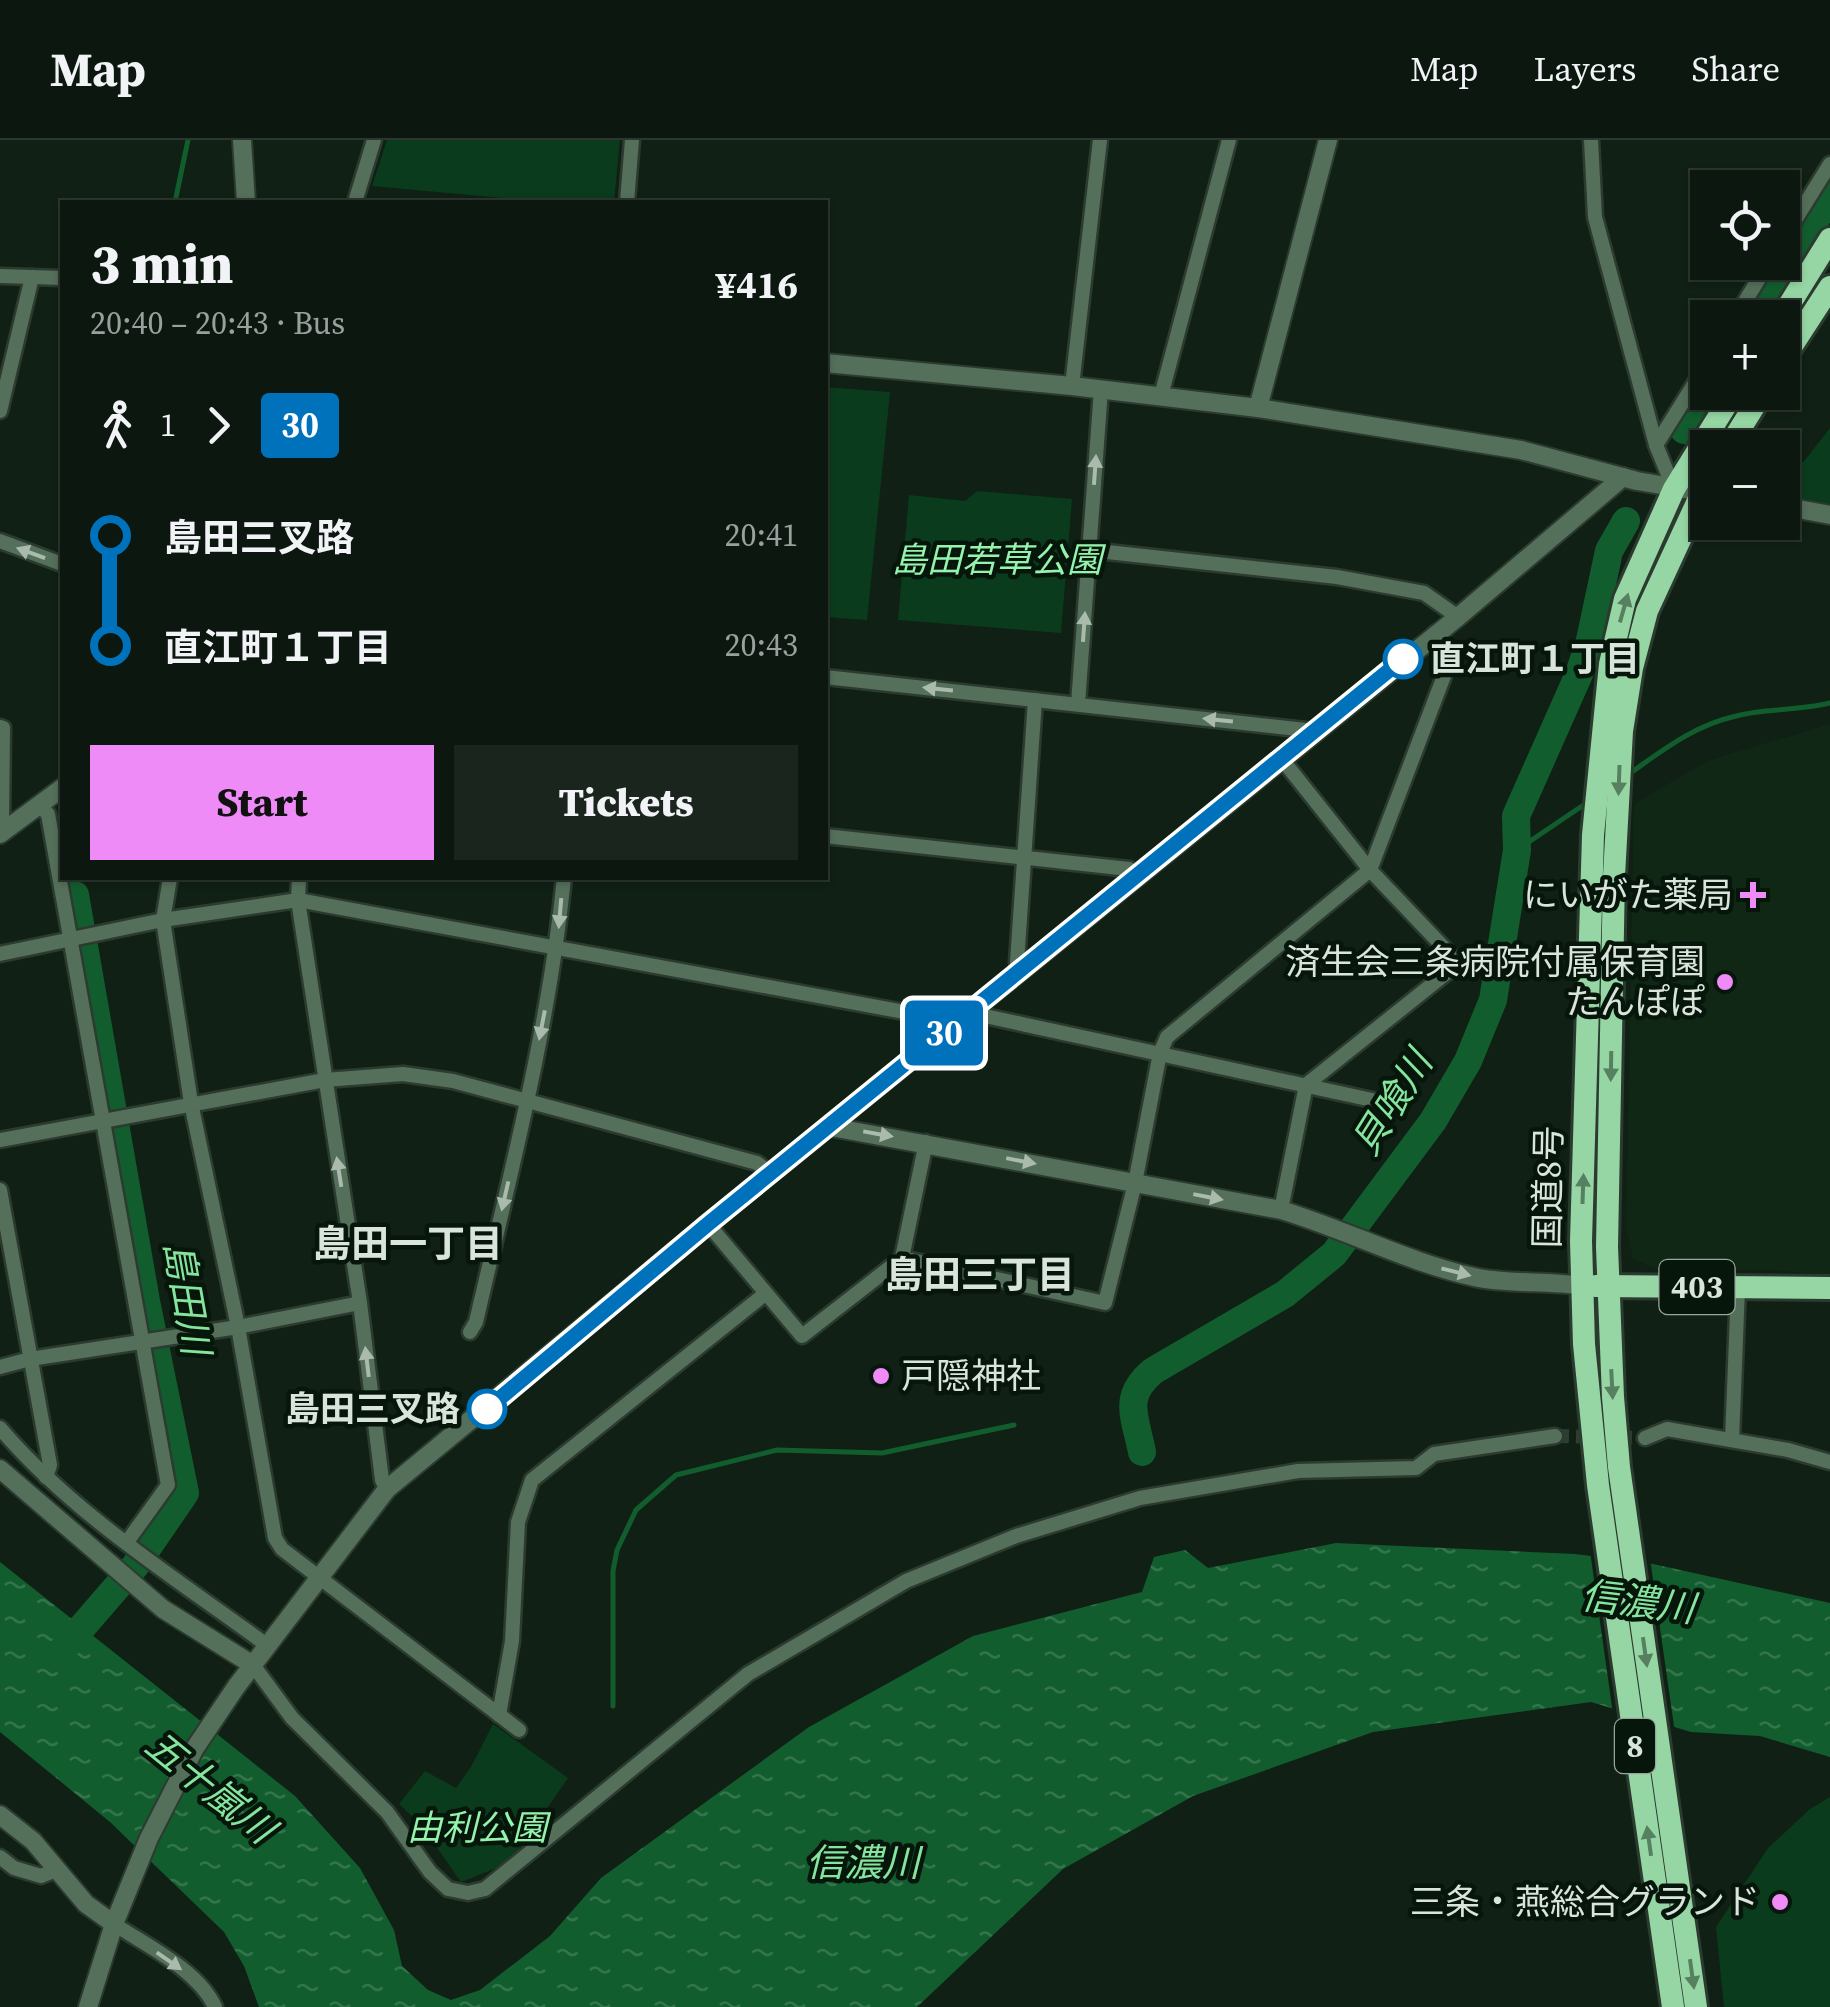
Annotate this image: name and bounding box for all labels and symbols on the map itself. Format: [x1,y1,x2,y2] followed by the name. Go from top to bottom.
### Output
[1087,453,1103,485] one-way arrow
[892,536,1107,584] park label: 島田若草公園
[16,545,46,560] one-way arrow
[1617,592,1632,623] one-way arrow
[1076,611,1092,643] one-way arrow
[1430,635,1640,683] place label: 直江町１丁目
[1384,640,1422,678] marker: 直江町１丁目
[922,681,954,697] one-way arrow
[1202,712,1234,728] one-way arrow
[1611,764,1627,796] one-way arrow
[1523,871,1733,919] place label: にいがた薬局
[1742,884,1764,906] marker: にいがた薬局
[552,898,568,929] one-way arrow
[1285,938,1705,1026] place label: 済生会三条病院付属保育園 たんぽぽ
[1714,971,1736,993] marker: 済生会三条病院付属保育園 たんぽぽ
[899,1000,989,1066] line badge: 30
[534,1010,549,1041] one-way arrow
[1340,1037,1446,1165] water label: 貝喰川
[1602,1050,1618,1082] one-way arrow
[1523,1125,1573,1249] street label: 国道8号
[863,1127,895,1142] one-way arrow
[1006,1154,1038,1169] one-way arrow
[331,1156,347,1187] one-way arrow
[1575,1172,1591,1204] one-way arrow
[497,1181,512,1212] one-way arrow
[1193,1189,1224,1205] one-way arrow
[313,1218,503,1270] district label: 島田一丁目
[151,1237,223,1363] water label: 島田川
[885,1249,1075,1301] district label: 島田三丁目
[1660,1260,1734,1314] road number: 403
[1441,1265,1472,1281] one-way arrow
[359,1346,375,1377] one-way arrow
[901,1352,1041,1400] place label: 戸隠神社
[870,1365,892,1387] marker: 戸隠神社
[1604,1369,1620,1400] one-way arrow
[285,1385,460,1433] place label: 島田三叉路
[468,1390,506,1428] marker: 島田三叉路
[1578,1569,1702,1635] water label: 信濃川
[1638,1637,1654,1669] one-way arrow
[135,1719,289,1858] water label: 五十嵐川
[1615,1719,1655,1773] road number: 8
[407,1804,552,1852] park label: 由利公園
[1640,1825,1656,1857] one-way arrow
[806,1837,924,1889] water label: 信濃川
[1410,1878,1760,1926] place label: 三条・燕総合グランド
[1769,1891,1791,1913] marker: 三条・燕総合グランド
[156,1951,182,1970] one-way arrow
[1684,1959,1700,1990] one-way arrow

